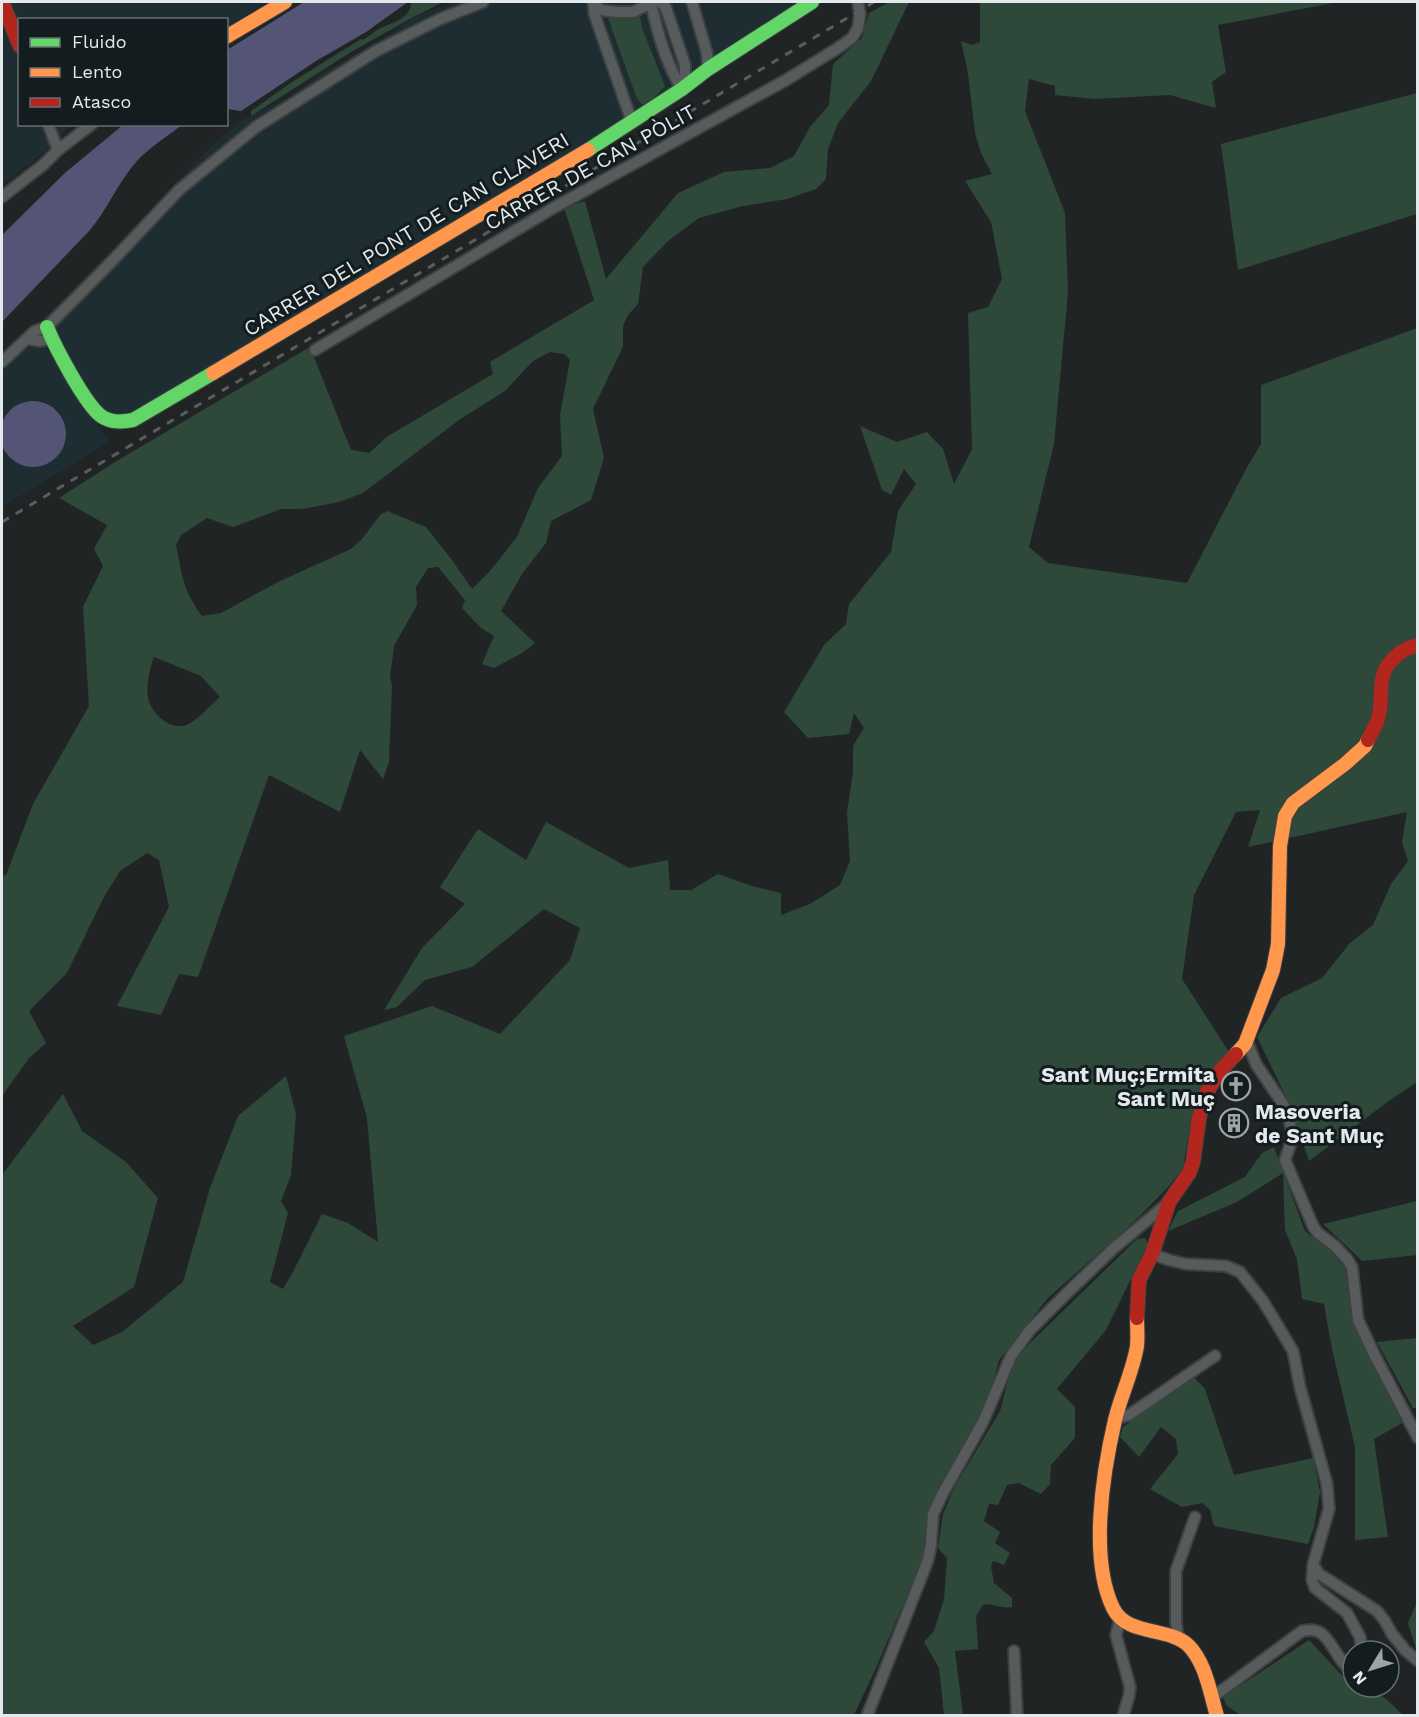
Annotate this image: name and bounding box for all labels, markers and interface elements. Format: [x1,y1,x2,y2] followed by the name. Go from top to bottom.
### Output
[18,18,228,126] legend
[72,31,126,52] text: Fluido
[72,61,122,82] text: Lento
[72,91,131,112] text: Atasco
[480,98,700,235] street label: CARRER DE CAN PÒLIT
[239,127,573,341] street label: CARRER DEL PONT DE CAN CLAVERI
[1041,1062,1216,1111] place label: Sant Muç;Ermita Sant Muç
[1220,1070,1252,1102] church icon: Sant Muç;Ermita Sant Muç
[1255,1099,1384,1148] place label: Masoveria de Sant Muç
[1218,1107,1250,1139] building icon: Masoveria de Sant Muç
[1341,1639,1401,1699] north arrow
[1348,1667,1371,1688] text: N

